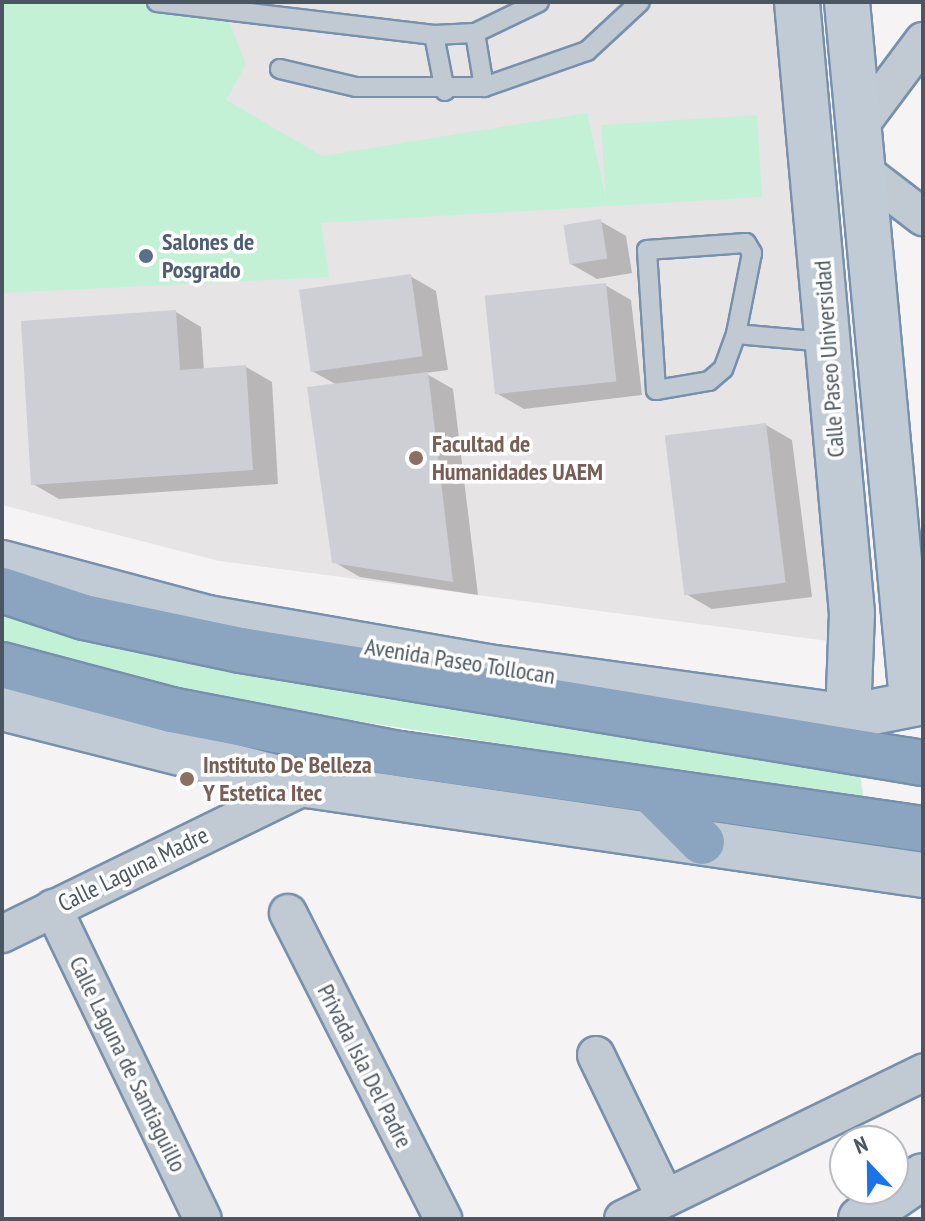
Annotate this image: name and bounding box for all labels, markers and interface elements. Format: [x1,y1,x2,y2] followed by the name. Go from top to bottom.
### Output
[162,228,254,284] place label: Salones de Posgrado
[137,247,155,265] marker: Salones de Posgrado
[808,260,850,458] street label: Calle Paseo Universidad
[432,430,603,486] place label: Facultad de Humanidades UAEM
[407,449,425,467] marker: Facultad de Humanidades UAEM
[363,632,557,690] street label: Avenida Paseo Tollocan
[203,751,372,807] place label: Instituto De Belleza Y Estetica Itec
[178,770,196,788] marker: Instituto De Belleza Y Estetica Itec
[53,820,213,918] street label: Calle Laguna Madre
[63,951,193,1177] street label: Calle Laguna de Santiaguillo
[311,979,419,1153] street label: Privada Isla Del Padre
[829,1125,909,1205] north arrow
[850,1129,872,1160] text: N

